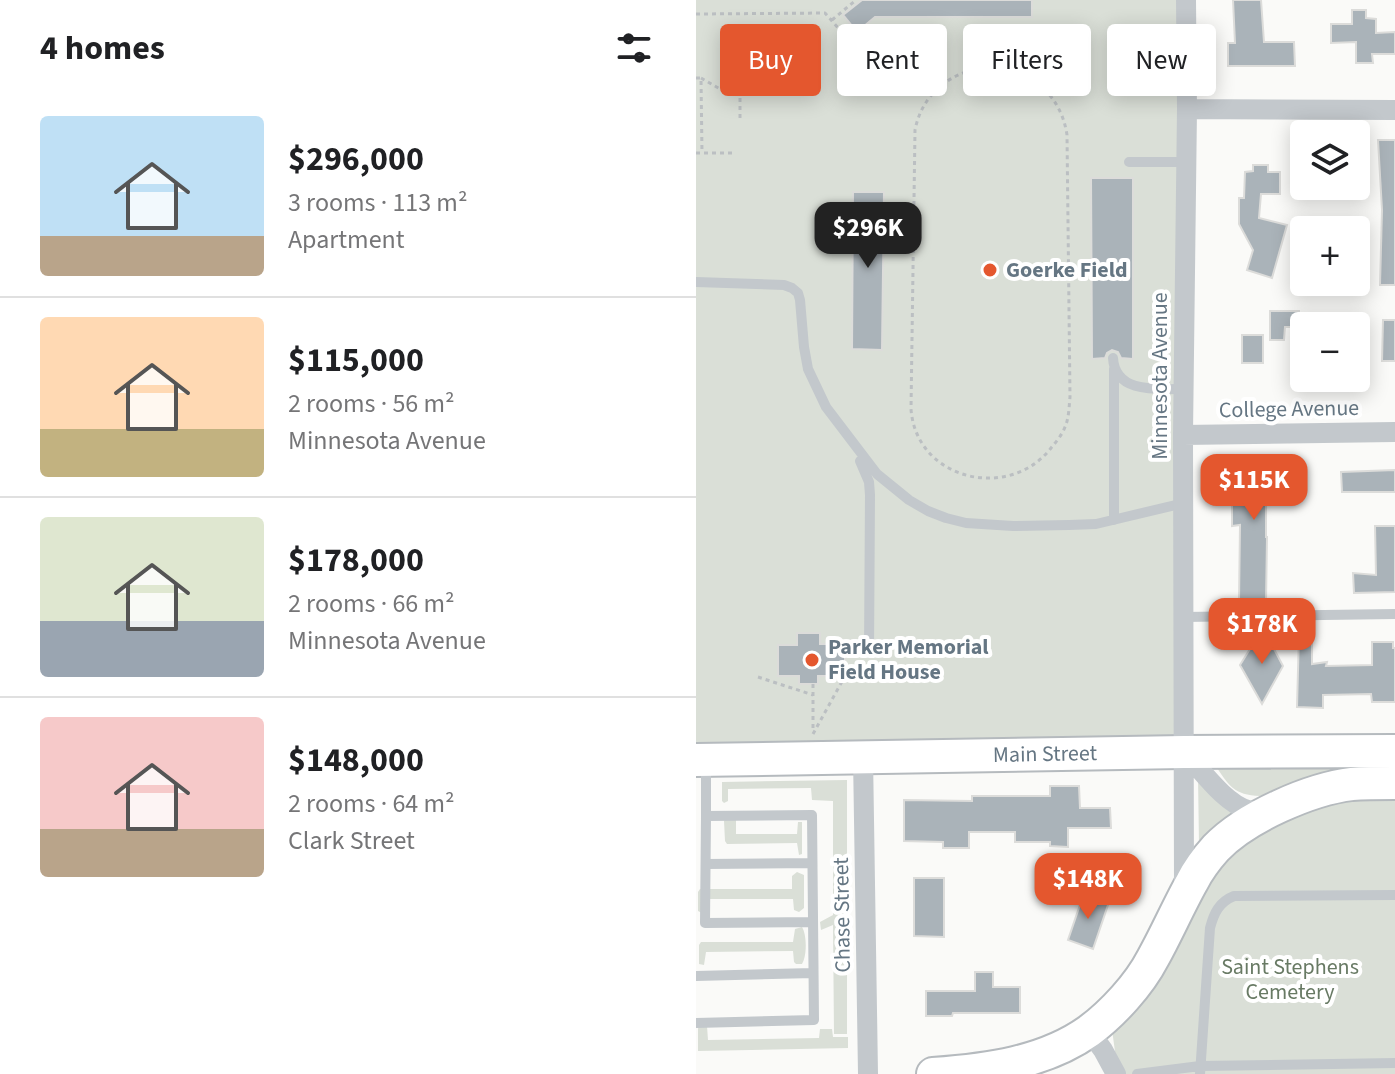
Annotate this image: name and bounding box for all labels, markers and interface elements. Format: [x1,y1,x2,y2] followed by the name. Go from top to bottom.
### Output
[40,24,165,73] text: 4 homes
[720,24,821,96] chip: Buy
[837,24,947,96] chip: Rent
[963,24,1091,96] chip: Filters
[1107,24,1216,96] chip: New
[612,26,656,70] icon: filters
[1290,120,1370,392] map controls
[1290,120,1370,200] button: layers
[288,135,424,184] text: $296,000
[104,148,200,244] icon: home
[288,184,467,221] text: 3 rooms · 113 m²
[812,202,924,270] pin: $296K
[833,209,903,246] text: $296K
[1290,216,1370,296] button: +
[288,221,405,258] text: Apartment
[1006,254,1128,286] place label: Goerke Field
[981,261,999,279] marker: Goerke Field
[1144,292,1176,460] street label: Minnesota Avenue
[1290,312,1370,392] button: −
[288,336,424,385] text: $115,000
[104,349,200,445] icon: home
[288,385,455,422] text: 2 rooms · 56 m²
[1219,392,1360,426] street label: College Avenue
[288,422,486,459] text: Minnesota Avenue
[1198,454,1310,522] pin: $115K
[1219,461,1289,498] text: $115K
[288,536,424,585] text: $178,000
[104,549,200,645] icon: home
[288,585,455,622] text: 2 rooms · 66 m²
[1206,598,1318,666] pin: $178K
[1227,605,1297,642] text: $178K
[288,622,486,659] text: Minnesota Avenue
[828,631,989,688] place label: Parker Memorial Field House
[803,651,821,669] marker: Parker Memorial Field House
[288,736,424,785] text: $148,000
[993,737,1098,771] street label: Main Street
[104,749,200,845] icon: home
[288,785,455,822] text: 2 rooms · 64 m²
[288,822,415,859] text: Clark Street
[1032,853,1144,921] pin: $148K
[825,857,859,973] street label: Chase Street
[1053,860,1123,897] text: $148K
[1221,951,1359,1008] park label: Saint Stephens Cemetery

